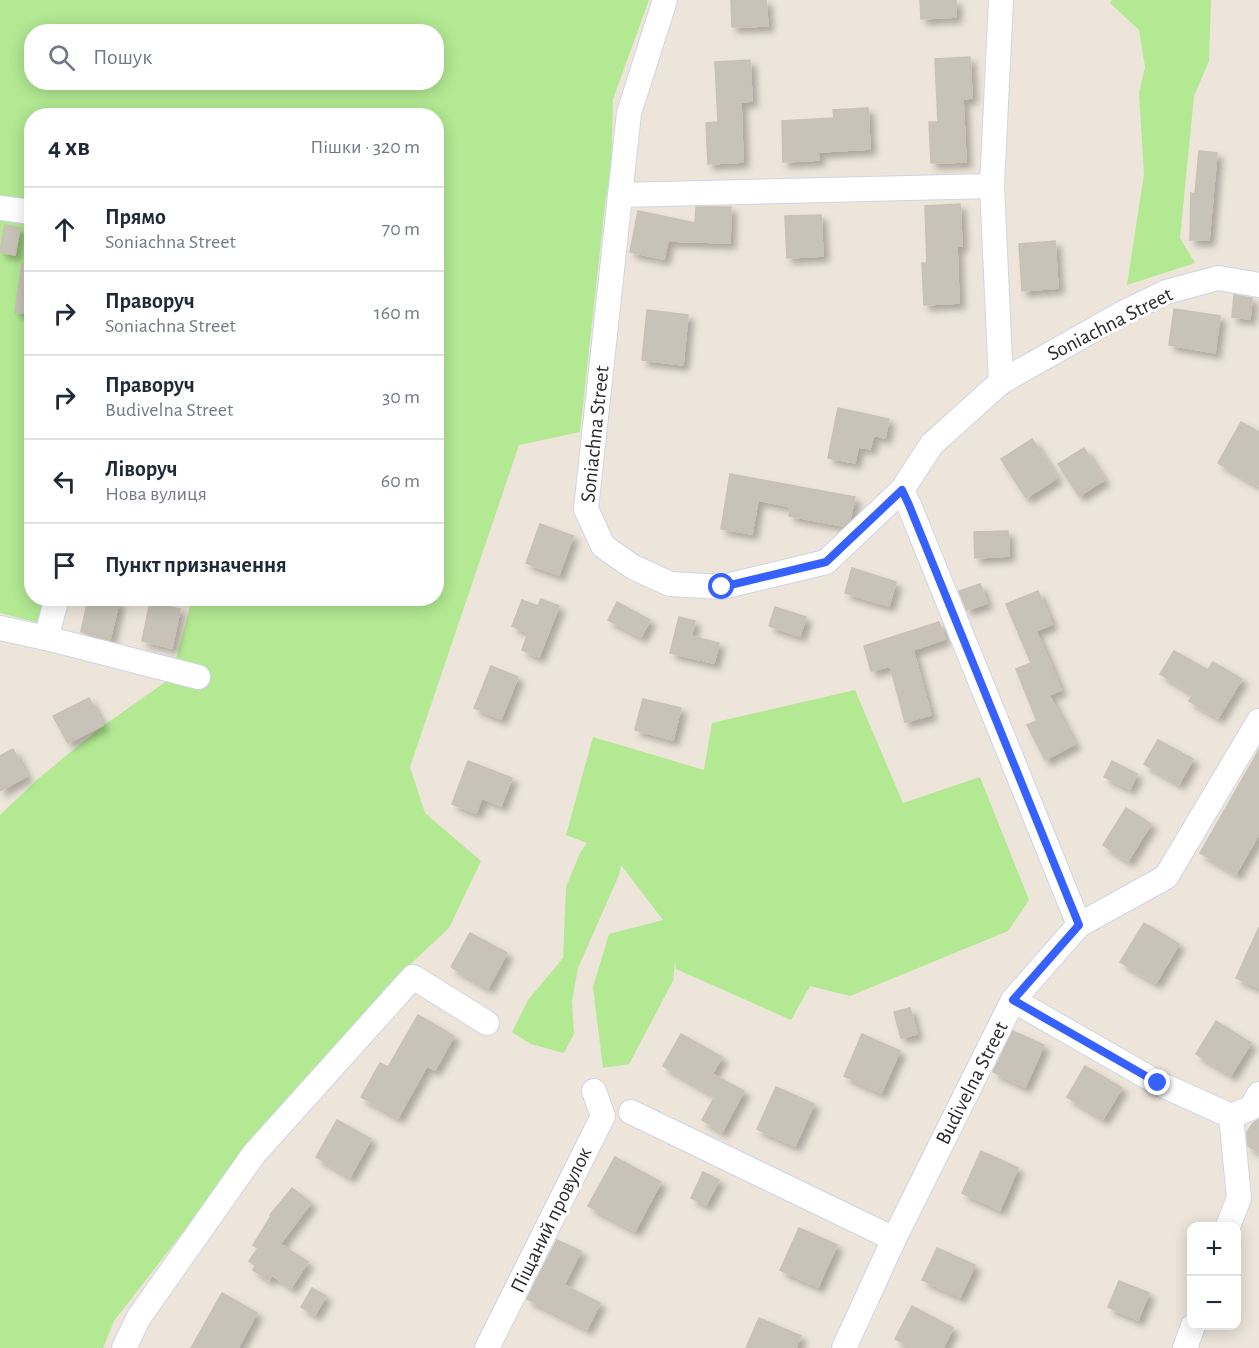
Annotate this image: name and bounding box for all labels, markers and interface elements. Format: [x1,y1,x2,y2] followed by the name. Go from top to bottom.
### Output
[24,24,444,90] search box
[45,41,78,74] icon: search
[93,46,152,68] text: Пошук
[48,134,90,160] text: 4 хв
[310,137,420,157] text: Пішки · 320 m
[105,206,166,228] text: Прямо
[48,213,81,246] icon: ahead
[382,219,420,239] text: 70 m
[105,232,236,252] text: Soniachna Street
[1044,283,1176,365] street label: Soniachna Street
[105,290,195,312] text: Праворуч
[48,297,81,330] icon: right
[374,303,420,323] text: 160 m
[105,316,236,336] text: Soniachna Street
[577,364,613,503] street label: Soniachna Street
[105,374,195,396] text: Праворуч
[48,381,81,414] icon: right
[382,387,420,407] text: 30 m
[105,400,233,420] text: Budivelna Street
[105,458,178,480] text: Ліворуч
[48,465,81,498] icon: left
[381,471,420,491] text: 60 m
[105,484,207,504] text: Нова вулиця
[48,549,81,582] icon: arrive
[105,554,287,576] text: Пункт призначення
[708,573,734,599] route start
[932,1018,1012,1148] street label: Budivelna Street
[1144,1069,1170,1095] route end
[507,1144,595,1296] street label: Піщаний провулок
[1187,1222,1241,1330] map controls
[1187,1222,1241,1276] button: +
[1187,1276,1241,1330] button: −

